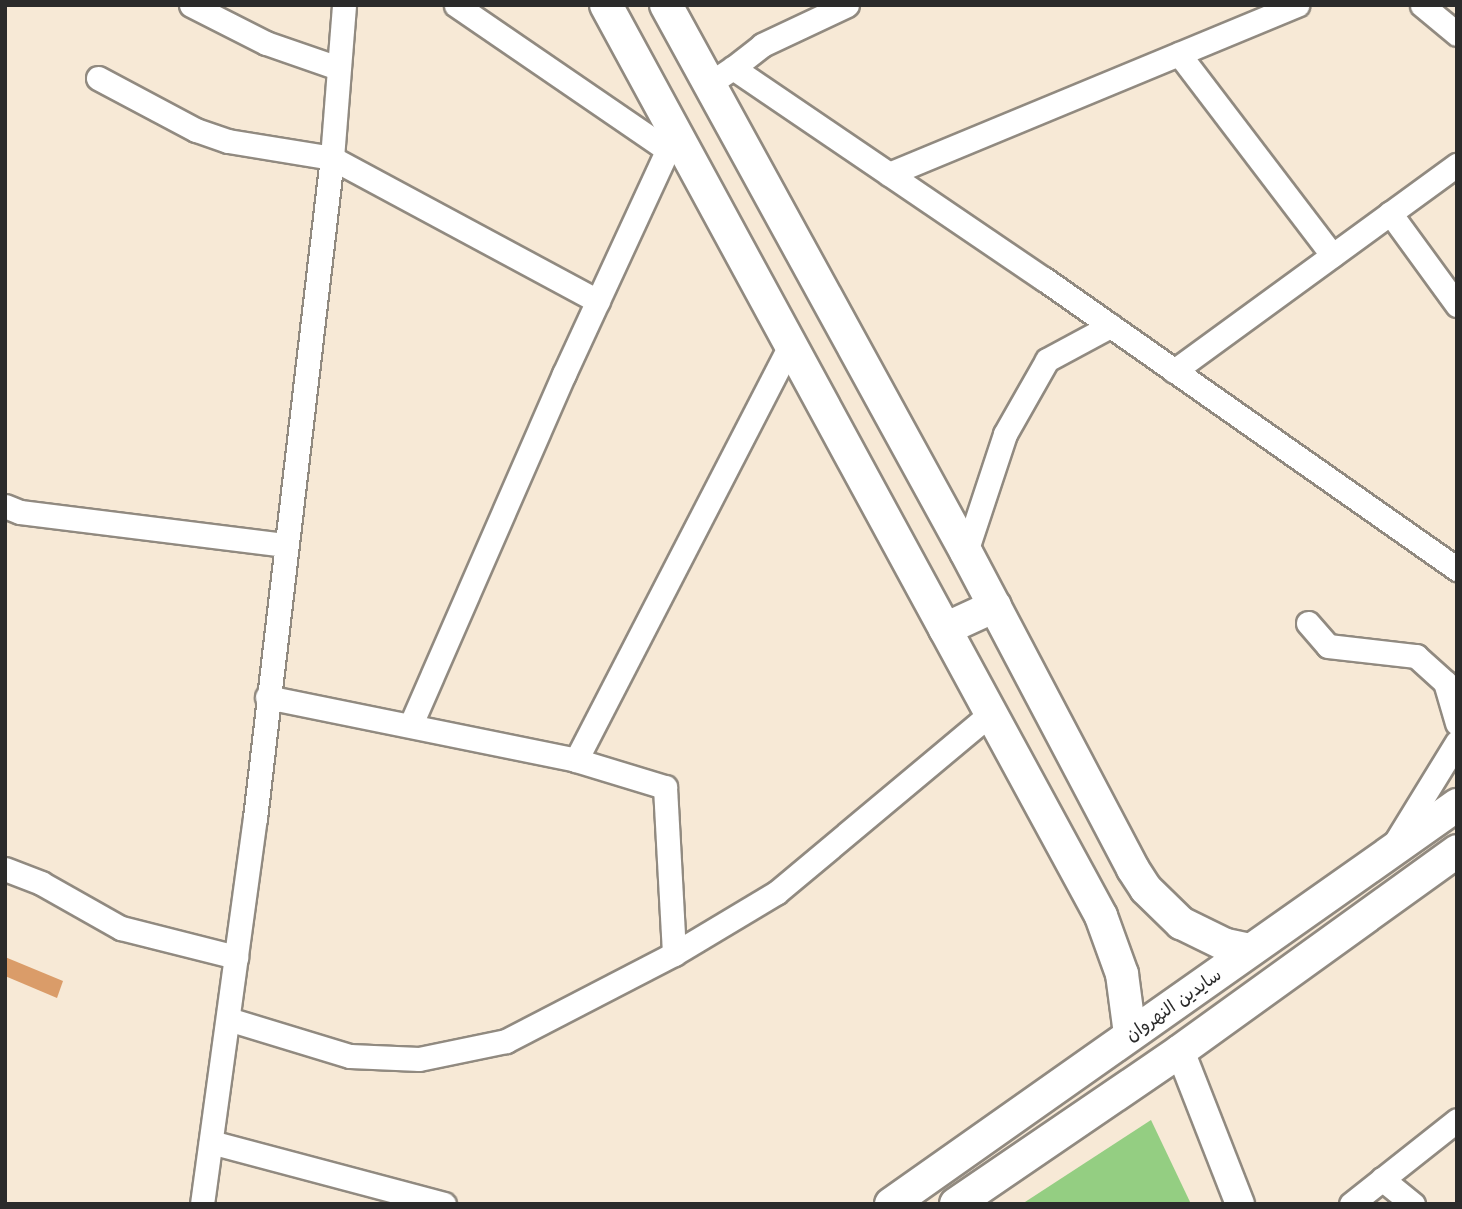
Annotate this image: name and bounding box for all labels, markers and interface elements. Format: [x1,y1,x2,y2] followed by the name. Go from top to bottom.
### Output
[1121,963,1225,1045] street label: سايدين النهروان

